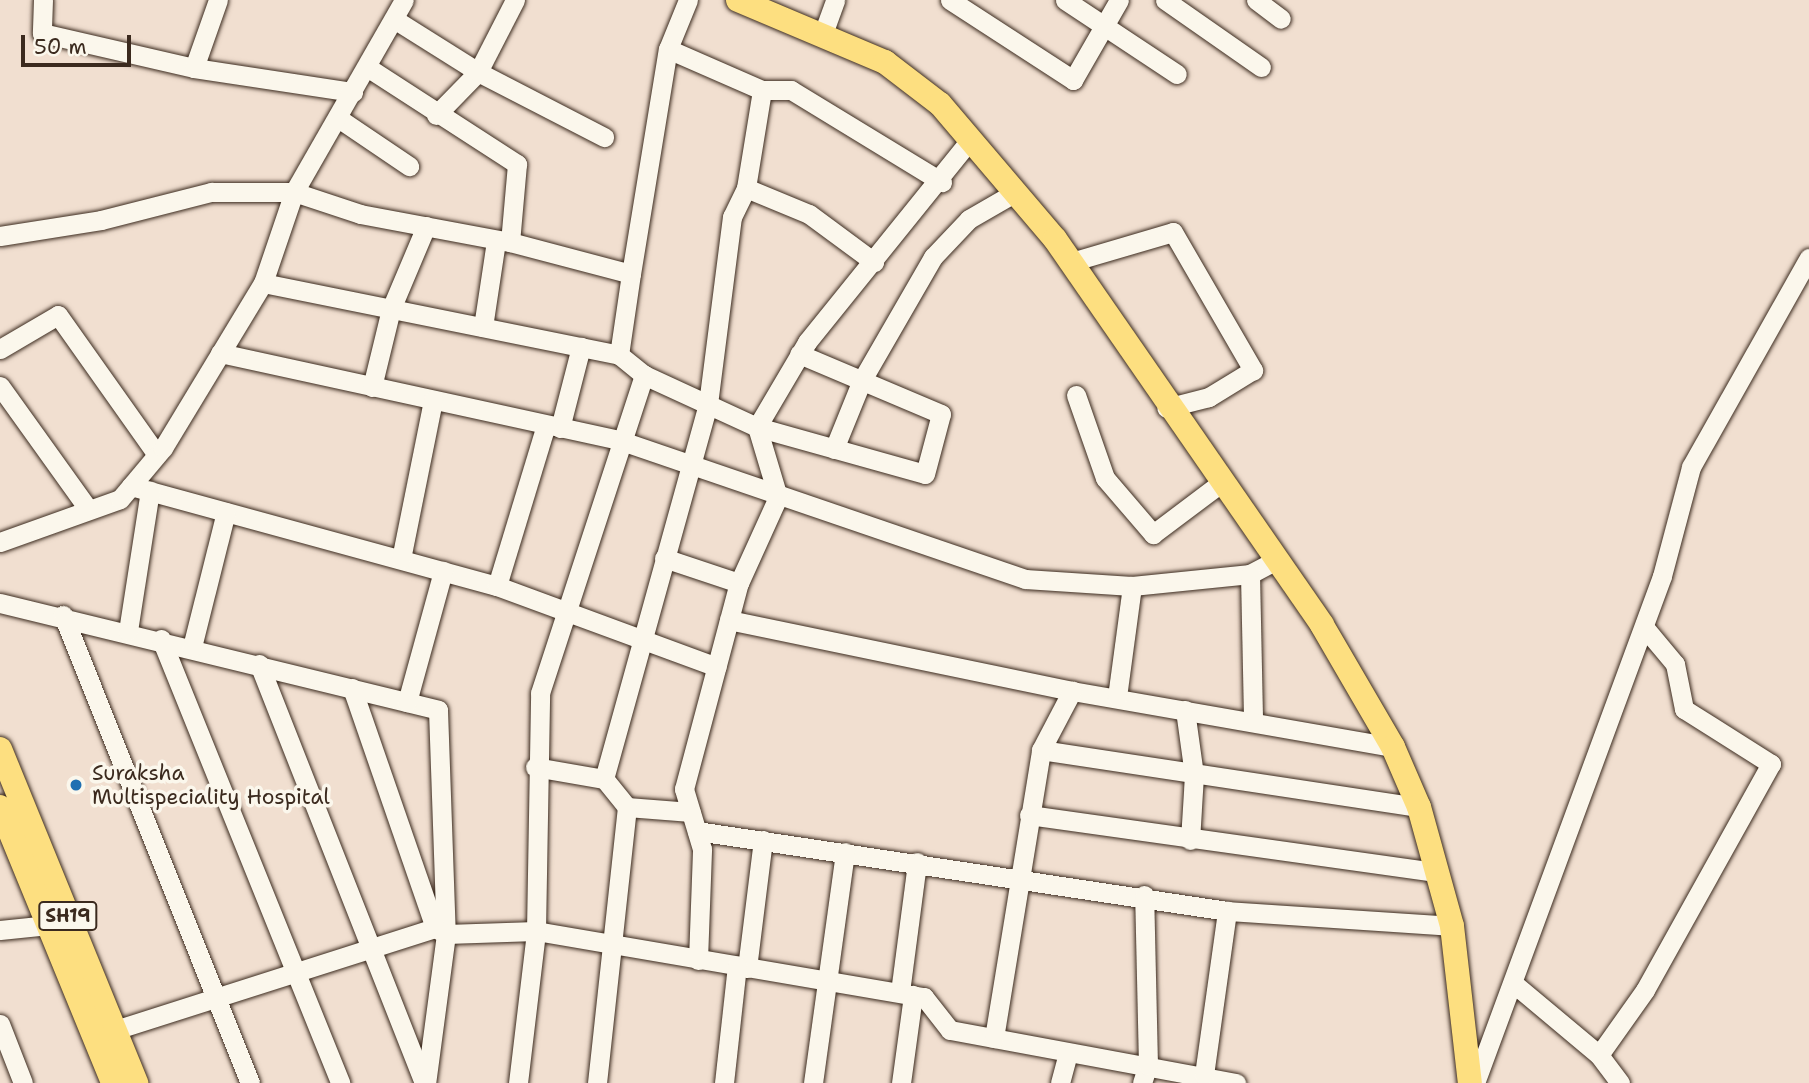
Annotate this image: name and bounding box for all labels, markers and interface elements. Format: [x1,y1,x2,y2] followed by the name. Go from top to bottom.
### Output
[24,21,135,65] scale bar
[34,33,87,61] text: 50 m
[92,760,330,810] place label: Suraksha Multispeciality Hospital
[66,775,86,795] marker: Suraksha Multispeciality Hospital
[38,900,98,932] road number: SH19

